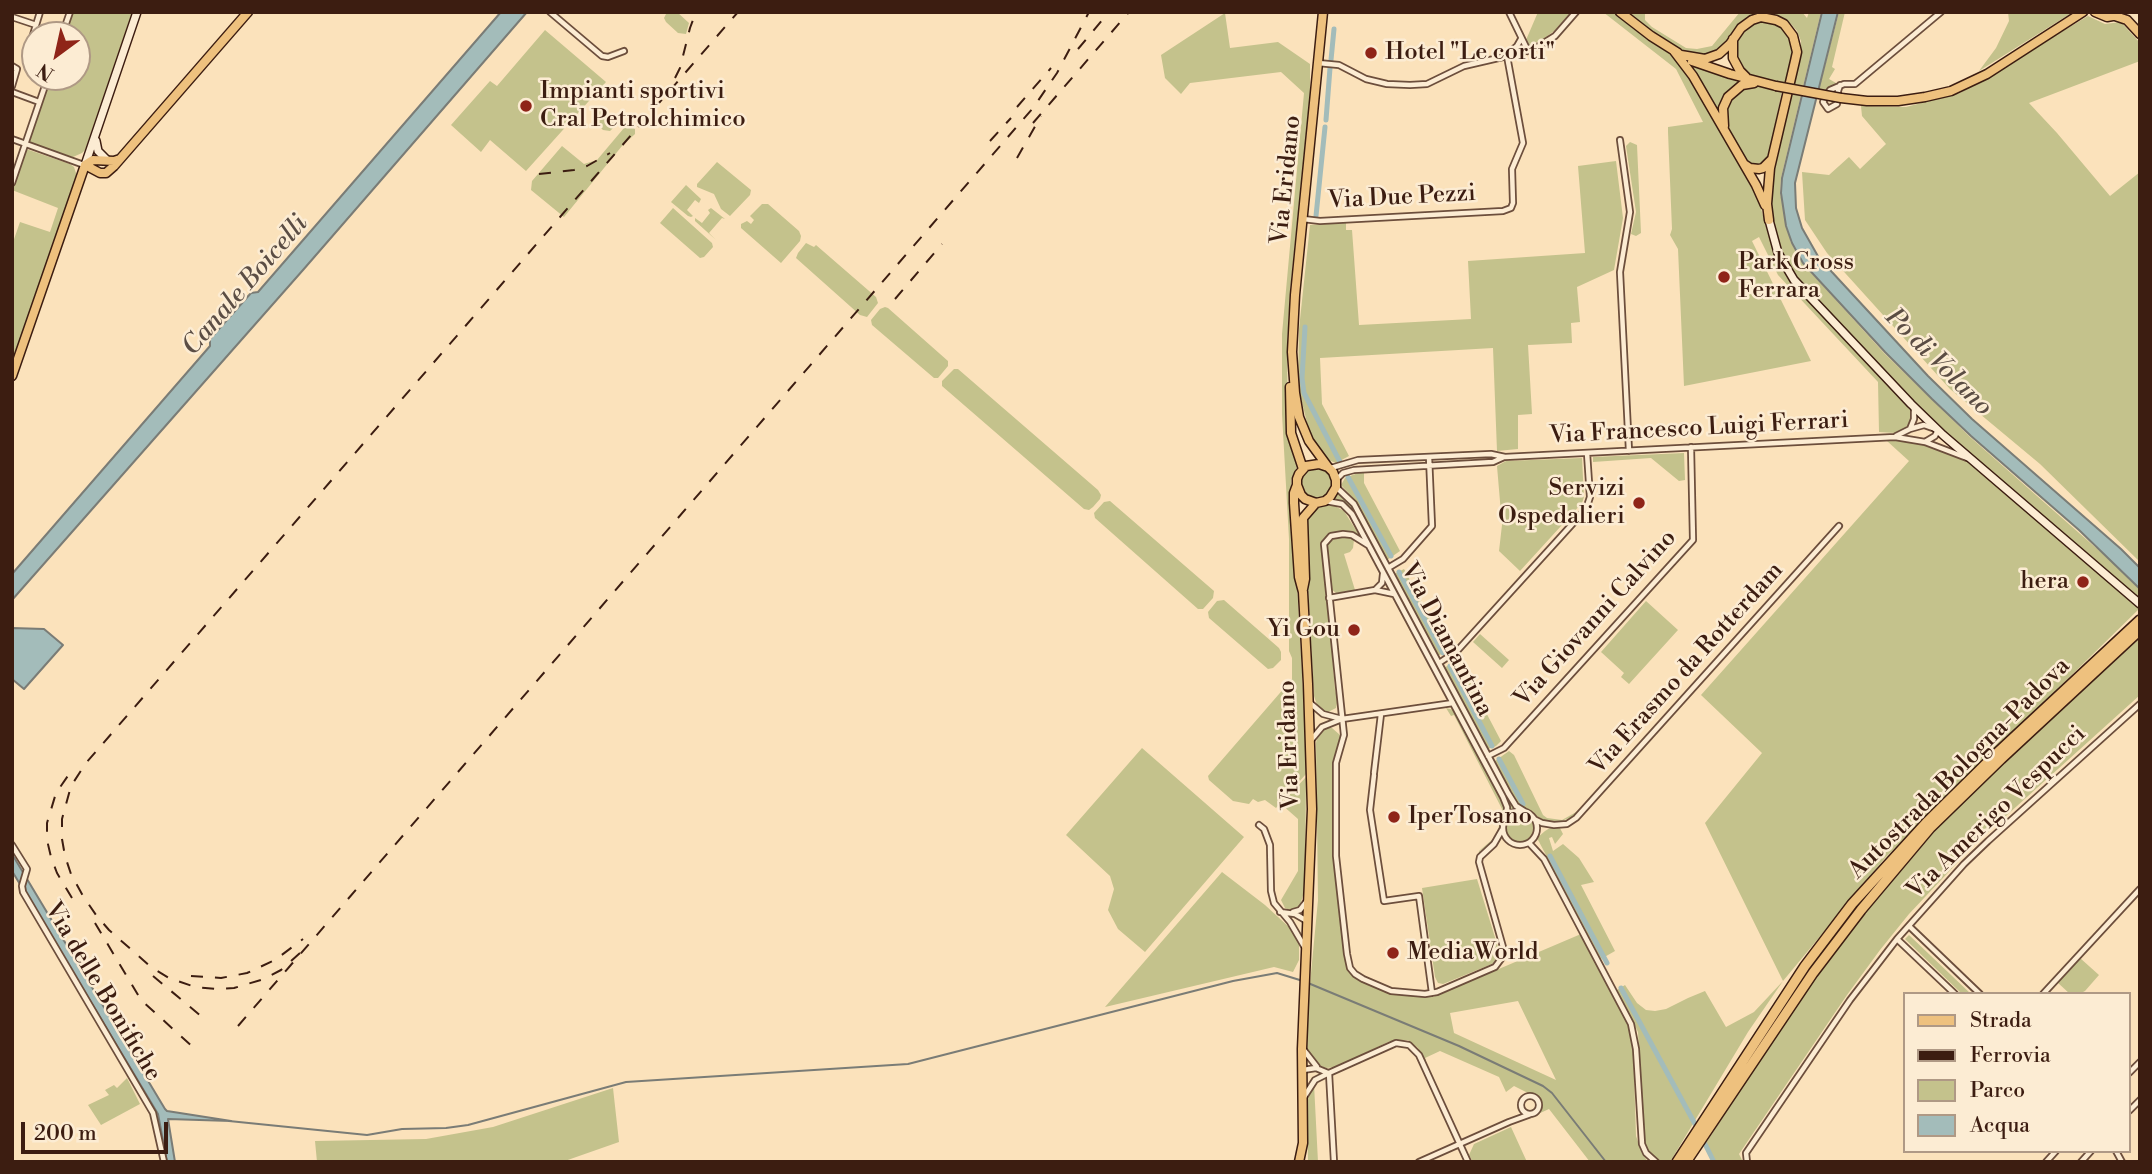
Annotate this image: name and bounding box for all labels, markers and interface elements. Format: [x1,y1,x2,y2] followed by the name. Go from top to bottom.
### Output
[21,21,91,91] north arrow
[1385,39,1555,67] place label: Hotel "Le corti"
[1363,45,1379,61] marker: Hotel "Le corti"
[33,58,58,86] text: N
[540,78,746,134] place label: Impianti sportivi Cral Petrolchimico
[518,98,534,114] marker: Impianti sportivi Cral Petrolchimico
[1266,114,1308,246] street label: Via Eridano
[1327,180,1477,216] street label: Via Due Pezzi
[177,209,315,363] water label: Canale Boicelli
[1738,249,1854,305] place label: Park Cross Ferrara
[1716,269,1732,285] marker: Park Cross Ferrara
[1878,303,1998,423] water label: Po di Volano
[1549,407,1849,451] street label: Via Francesco Luigi Ferrari
[1498,475,1625,531] place label: Servizi Ospedalieri
[1631,495,1647,511] marker: Servizi Ospedalieri
[1509,524,1683,714] street label: Via Giovanni Calvino
[1584,557,1790,781] street label: Via Erasmo da Rotterdam
[1393,558,1499,722] street label: Via Diamantina
[2020,568,2069,596] place label: hera
[2075,574,2091,590] marker: hera
[1267,616,1340,644] place label: Yi Gou
[1346,622,1362,638] marker: Yi Gou
[1843,652,2077,886] street label: Autostrada Bologna-Padova
[1273,680,1307,810] street label: Via Eridano
[1902,720,2092,906] street label: Via Amerigo Vespucci
[1408,803,1532,831] place label: IperTosano
[1386,809,1402,825] marker: IperTosano
[37,897,167,1087] street label: Via delle Bonifiche
[1407,939,1538,967] place label: MediaWorld
[1385,945,1401,961] marker: MediaWorld
[1904,992,2131,1153] legend
[1970,1008,2032,1034] text: Strada
[1970,1043,2051,1069] text: Ferrovia
[1970,1078,2025,1104] text: Parco
[24,1108,172,1152] scale bar
[1970,1113,2030,1139] text: Acqua
[34,1121,97,1147] text: 200 m

